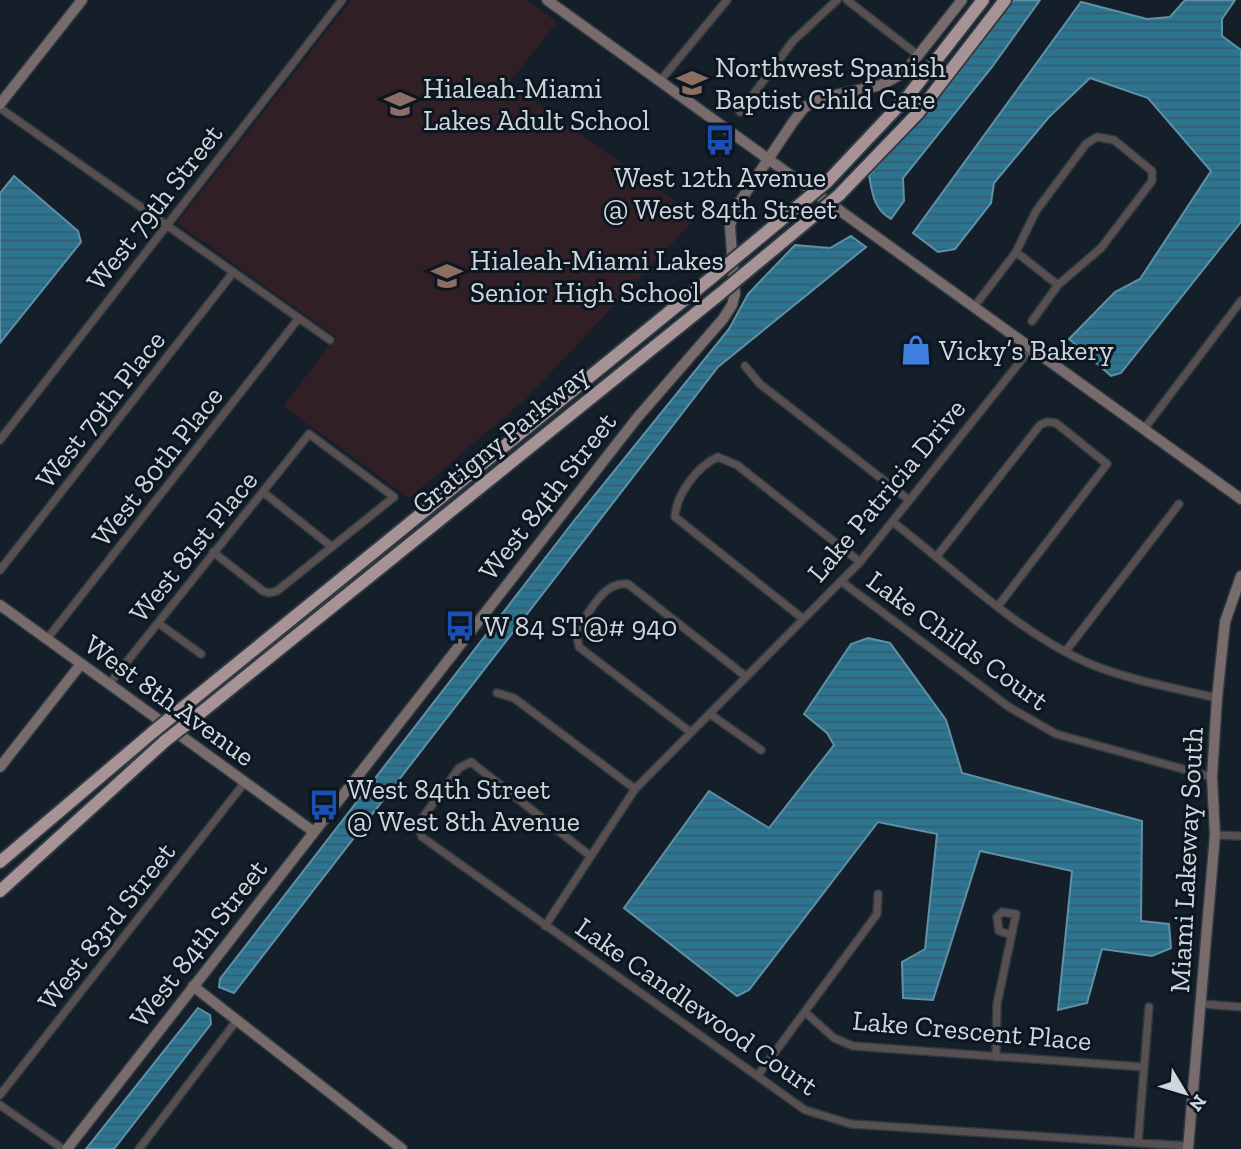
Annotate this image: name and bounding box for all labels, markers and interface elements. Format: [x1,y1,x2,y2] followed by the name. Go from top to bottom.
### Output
[715,51,946,116] place label: Northwest Spanish Baptist Child Care
[675,66,709,100] school or university icon: Northwest Spanish Baptist Child Care
[423,72,650,137] place label: Hialeah-Miami Lakes Adult School
[383,87,417,121] school or university icon: Hialeah-Miami Lakes Adult School
[80,117,230,297] street label: West 79th Street
[703,123,737,157] bus stop icon: West 12th Avenue @ West 84th Street
[603,161,838,226] place label: West 12th Avenue @ West 84th Street
[470,244,724,309] place label: Hialeah-Miami Lakes Senior High School
[430,259,464,293] school or university icon: Hialeah-Miami Lakes Senior High School
[29,324,172,494] street label: West 79th Place
[899,333,933,367] shop icon: Vicky’s Bakery
[938,334,1114,367] place label: Vicky’s Bakery
[405,358,596,521] street label: Gratigny Parkway
[85,380,230,553] street label: West 80th Place
[800,392,972,588] street label: Lake Patricia Drive
[472,406,623,586] street label: West 84th Street
[122,464,264,629] street label: West 81st Place
[861,564,1055,718] street label: Lake Childs Court
[443,609,477,643] bus stop icon: W 84 ST@# 940
[483,610,678,643] place label: W 84 ST@# 940
[78,628,261,773] street label: West 8th Avenue
[1163,726,1210,994] street label: Miami Lakeway South
[347,773,580,838] place label: West 84th Street @ West 8th Avenue
[307,788,341,822] bus stop icon: West 84th Street @ West 8th Avenue
[31,836,182,1016] street label: West 83rd Street
[123,853,274,1033] street label: West 84th Street
[569,910,824,1103] street label: Lake Candlewood Court
[851,1004,1093,1057] street label: Lake Crescent Place
[1150,1058,1220,1128] north arrow
[1184,1090,1212,1116] text: N

